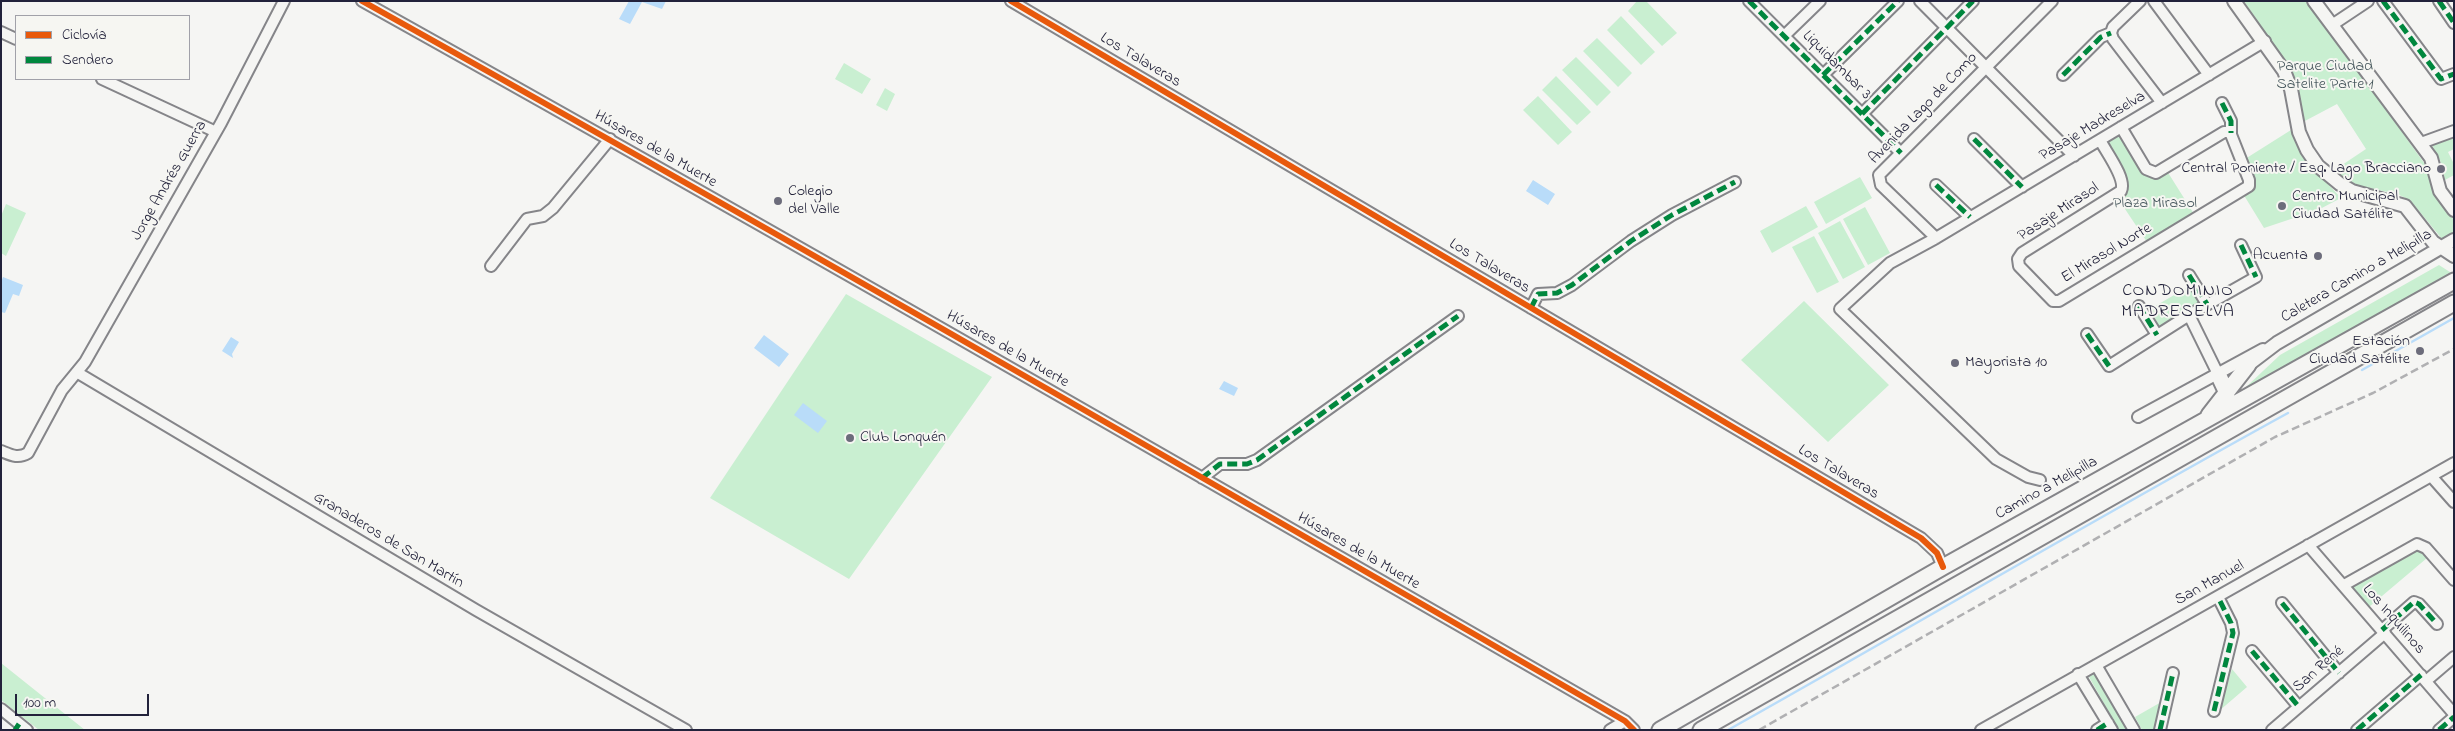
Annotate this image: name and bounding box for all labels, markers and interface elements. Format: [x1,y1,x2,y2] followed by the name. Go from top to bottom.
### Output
[15,15,190,80] legend
[62,24,107,46] text: Ciclovía
[1797,27,1875,105] street label: Liquidambar 3
[1096,29,1184,93] street label: Los Talaveras
[62,49,113,71] text: Sendero
[1866,49,1982,169] street label: Avenida Lago de Como
[2276,57,2374,95] park label: Parque Ciudad Satelite Parte 1
[2036,88,2150,166] street label: Pasaje Madreselva
[590,107,720,193] street label: Húsares de la Muerte
[128,118,212,244] street label: Jorge Andrés Guerra
[2181,159,2431,179] place label: Central Poniente / Esq. Lago Bracciano
[2435,163,2447,175] marker: Central Poniente / Esq. Lago Bracciano
[2015,180,2103,246] street label: Pasaje Mirasol
[788,182,840,220] place label: Colegio del Valle
[2292,187,2398,225] place label: Centro Municipal Ciudad Satélite
[2113,194,2197,214] park label: Plaza Mirasol
[772,195,784,207] marker: Colegio del Valle
[2276,200,2288,212] marker: Centro Municipal Ciudad Satélite
[2058,220,2156,288] street label: El Mirasol Norte
[2278,226,2436,328] street label: Caletera Camino a Melipilla
[1445,235,1533,299] street label: Los Talaveras
[2253,246,2308,266] place label: Acuenta
[2312,250,2324,262] marker: Acuenta
[2120,281,2236,324] district label: CONDOMINIO MADRESELVA
[942,307,1072,393] street label: Húsares de la Muerte
[2309,332,2410,370] place label: Estación Ciudad Satélite
[2414,345,2426,357] marker: Estación Ciudad Satélite
[1965,353,2047,373] place label: Mayorista 10
[1949,357,1961,369] marker: Mayorista 10
[860,428,946,448] place label: Club Lonquén
[844,432,856,444] marker: Club Lonquén
[1794,441,1882,505] street label: Los Talaveras
[1993,453,2101,525] street label: Camino a Melipilla
[309,488,467,594] street label: Granaderos de San Martín
[1293,509,1423,595] street label: Húsares de la Muerte
[2172,557,2248,611] street label: San Manuel
[2357,581,2429,659] street label: Los Inquilinos
[2289,642,2349,698] street label: San René
[18,684,151,716] scale bar
[23,692,56,714] text: 100 m

